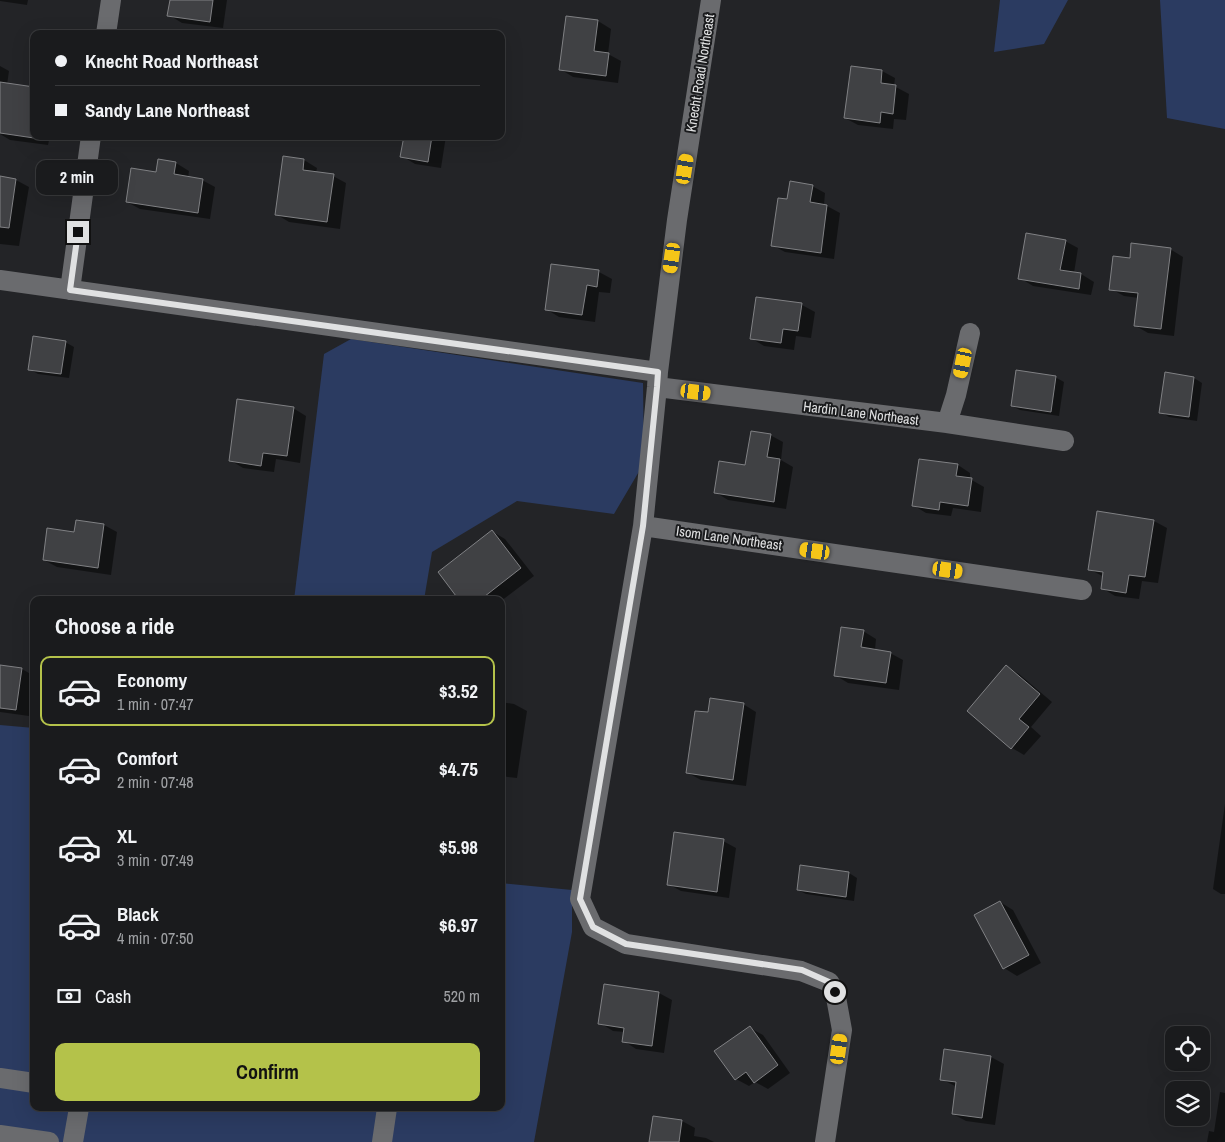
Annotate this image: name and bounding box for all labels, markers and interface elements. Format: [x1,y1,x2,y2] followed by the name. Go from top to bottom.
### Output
[682,13,718,133] street label: Knecht Road Northeast
[85,48,258,74] text: Knecht Road Northeast
[85,97,250,123] text: Sandy Lane Northeast
[675,153,694,185] car
[37,160,119,194] callout: 2 min
[60,166,94,188] text: 2 min
[67,221,89,243] route end
[662,242,681,274] car
[952,347,973,379] car
[680,383,711,401] car
[802,397,920,429] street label: Hardin Lane Northeast
[675,522,783,554] street label: Isom Lane Northeast
[799,541,830,561] car
[932,560,963,580] car
[55,611,174,641] text: Choose a ride
[117,667,187,693] text: Economy
[57,669,102,714] icon: car
[439,678,478,704] text: $3.52
[117,693,194,715] text: 1 min · 07:47
[117,745,178,771] text: Comfort
[57,747,102,792] icon: car
[439,756,478,782] text: $4.75
[117,771,194,793] text: 2 min · 07:48
[117,823,137,849] text: XL
[57,825,102,870] icon: car
[439,834,478,860] text: $5.98
[117,849,194,871] text: 3 min · 07:49
[117,901,159,927] text: Black
[57,903,102,948] icon: car
[439,912,478,938] text: $6.97
[117,927,194,949] text: 4 min · 07:50
[824,981,846,1003] route start
[55,982,83,1010] icon: cash
[95,983,131,1009] text: Cash
[444,985,480,1007] text: 520 m
[1165,1026,1210,1126] map controls
[1165,1026,1210,1071] button: locate
[829,1033,848,1065] car
[55,1043,480,1101] button: Confirm
[1165,1081,1210,1126] button: layers

